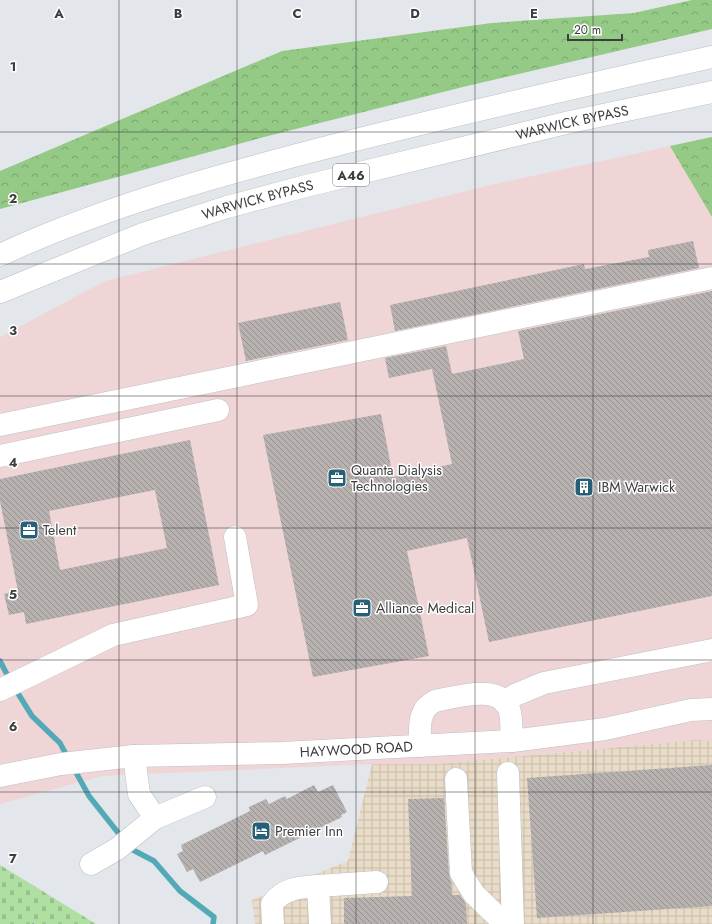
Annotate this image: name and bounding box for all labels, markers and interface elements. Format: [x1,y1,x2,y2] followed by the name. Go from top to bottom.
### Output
[53,4,64,23] text: A
[174,4,183,23] text: B
[292,4,302,23] text: C
[410,4,420,23] text: D
[530,4,538,23] text: E
[568,16,622,42] scale bar
[574,21,601,39] text: 20 m
[10,57,16,76] text: 1
[514,100,631,145] street label: WARWICK BYPASS
[333,164,369,186] road number: A46
[199,174,316,225] street label: WARWICK BYPASS
[9,189,17,208] text: 2
[9,321,17,340] text: 3
[8,453,18,472] text: 4
[351,460,442,496] place label: Quanta Dialysis Technologies
[326,467,348,489] office icon: Quanta Dialysis Technologies
[573,476,595,498] building icon: IBM Warwick
[598,477,676,497] place label: IBM Warwick
[18,519,40,541] office icon: Telent
[43,520,77,540] place label: Telent
[9,585,17,604] text: 5
[351,597,373,619] office icon: Alliance Medical
[376,598,474,618] place label: Alliance Medical
[9,717,18,736] text: 6
[299,736,413,762] street label: HAYWOOD ROAD
[250,820,272,842] hotel icon: Premier Inn
[275,821,343,841] place label: Premier Inn
[9,849,17,868] text: 7

